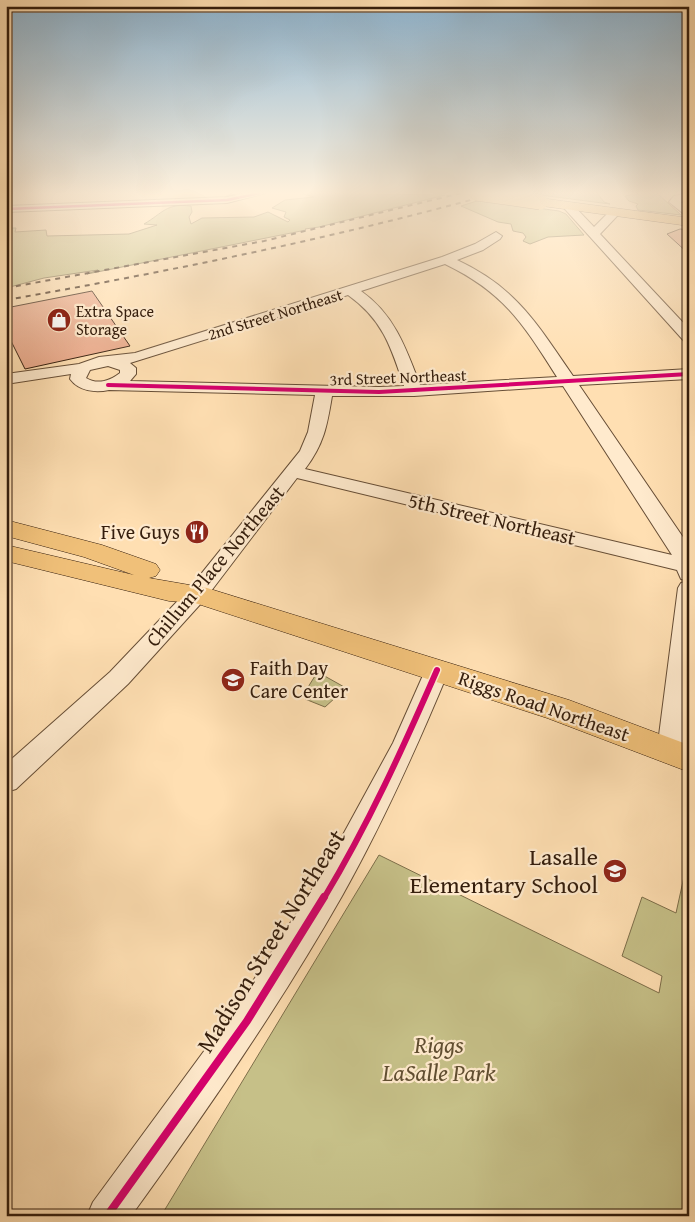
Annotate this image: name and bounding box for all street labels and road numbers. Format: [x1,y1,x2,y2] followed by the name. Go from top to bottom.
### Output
[205,282,346,346] street label: 2nd Street Northeast
[329,363,467,391] street label: 3rd Street Northeast
[138,479,291,653] street label: Chillum Place Northeast
[406,485,579,552] street label: 5th Street Northeast
[455,663,634,748] street label: Riggs Road Northeast
[188,822,354,1059] street label: Madison Street Northeast

